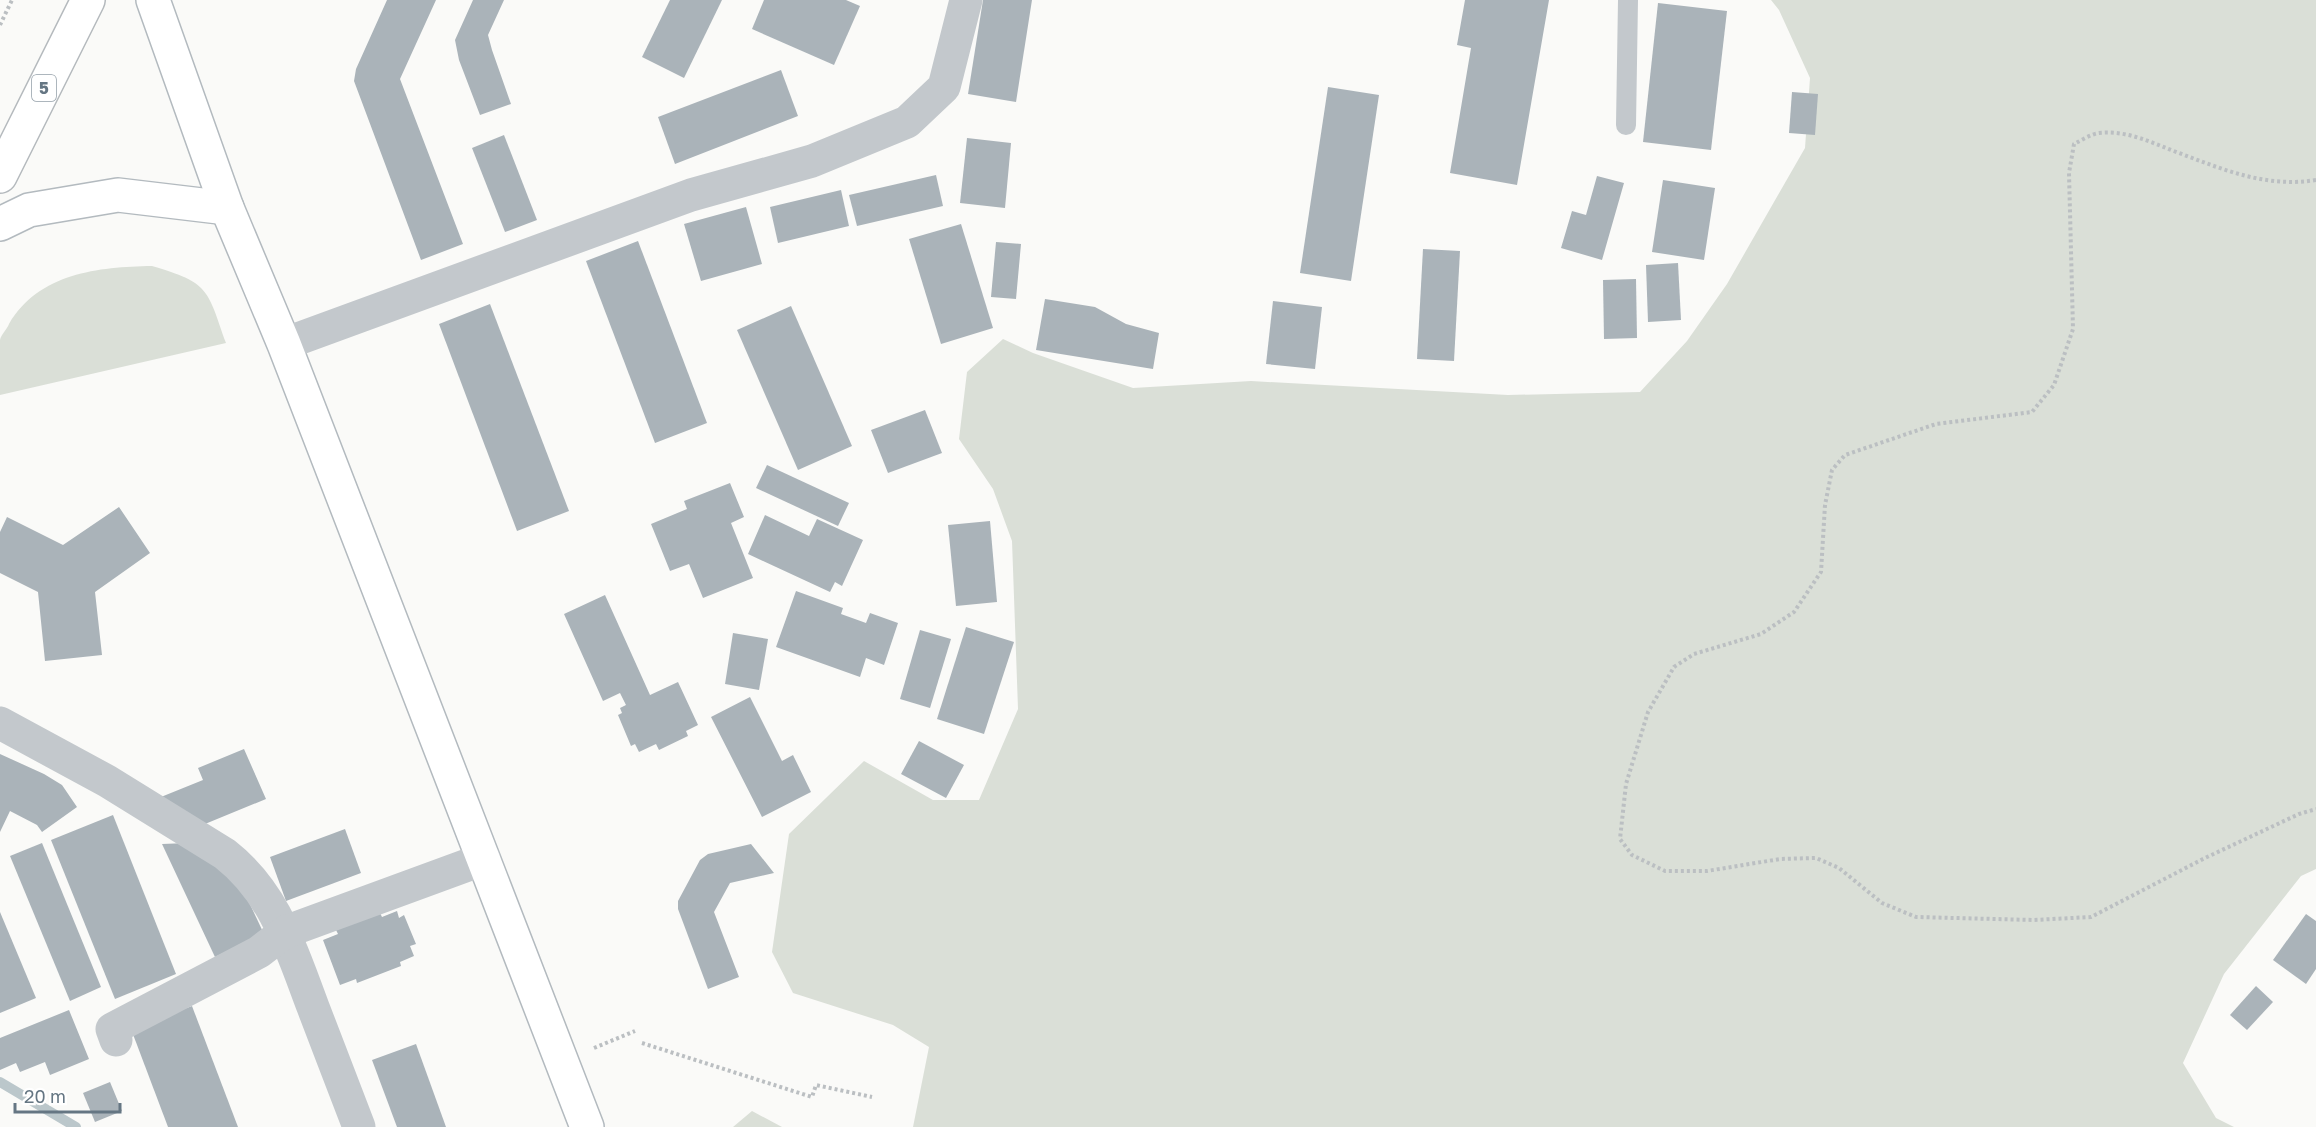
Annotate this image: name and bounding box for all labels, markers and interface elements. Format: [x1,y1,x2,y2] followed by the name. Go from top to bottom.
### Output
[32,75,56,101] road number: 5
[15,1076,120,1114] scale bar
[24,1085,66,1107] text: 20 m

